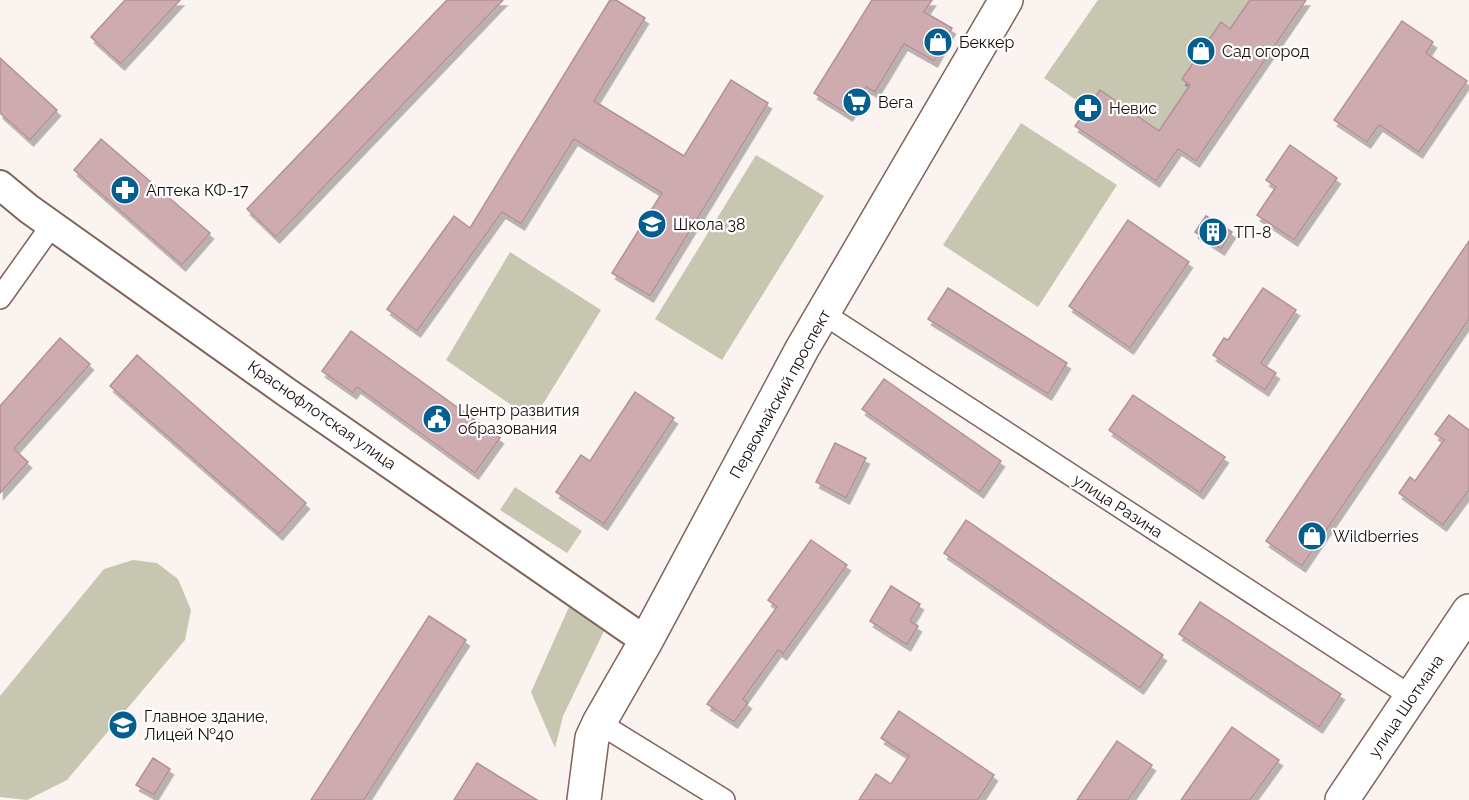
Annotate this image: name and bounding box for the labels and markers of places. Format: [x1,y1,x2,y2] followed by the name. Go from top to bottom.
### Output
[922,26,954,58] shop icon: Беккер
[959,33,1014,52] place label: Беккер
[1185,35,1217,67] shop icon: Сад огород
[1222,42,1309,61] place label: Сад огород
[841,86,873,118] supermarket icon: Вега
[1072,92,1104,124] pharmacy icon: Невис
[878,93,913,112] place label: Вега
[1109,99,1157,118] place label: Невис
[109,174,141,206] pharmacy icon: Аптека КФ-17
[146,181,249,200] place label: Аптека КФ-17
[636,208,668,240] school or university icon: Школа 38
[673,215,746,234] place label: Школа 38
[1197,216,1229,248] building icon: ТП-8
[1234,223,1271,242] place label: ТП-8
[458,401,579,438] place label: Центр развития образования
[421,403,453,435] public building icon: Центр развития образования
[1296,520,1328,552] shop icon: Wildberries
[1333,527,1419,546] place label: Wildberries
[144,707,268,744] place label: Главное здание, Лицей №40
[107,709,139,741] school or university icon: Главное здание, Лицей №40

